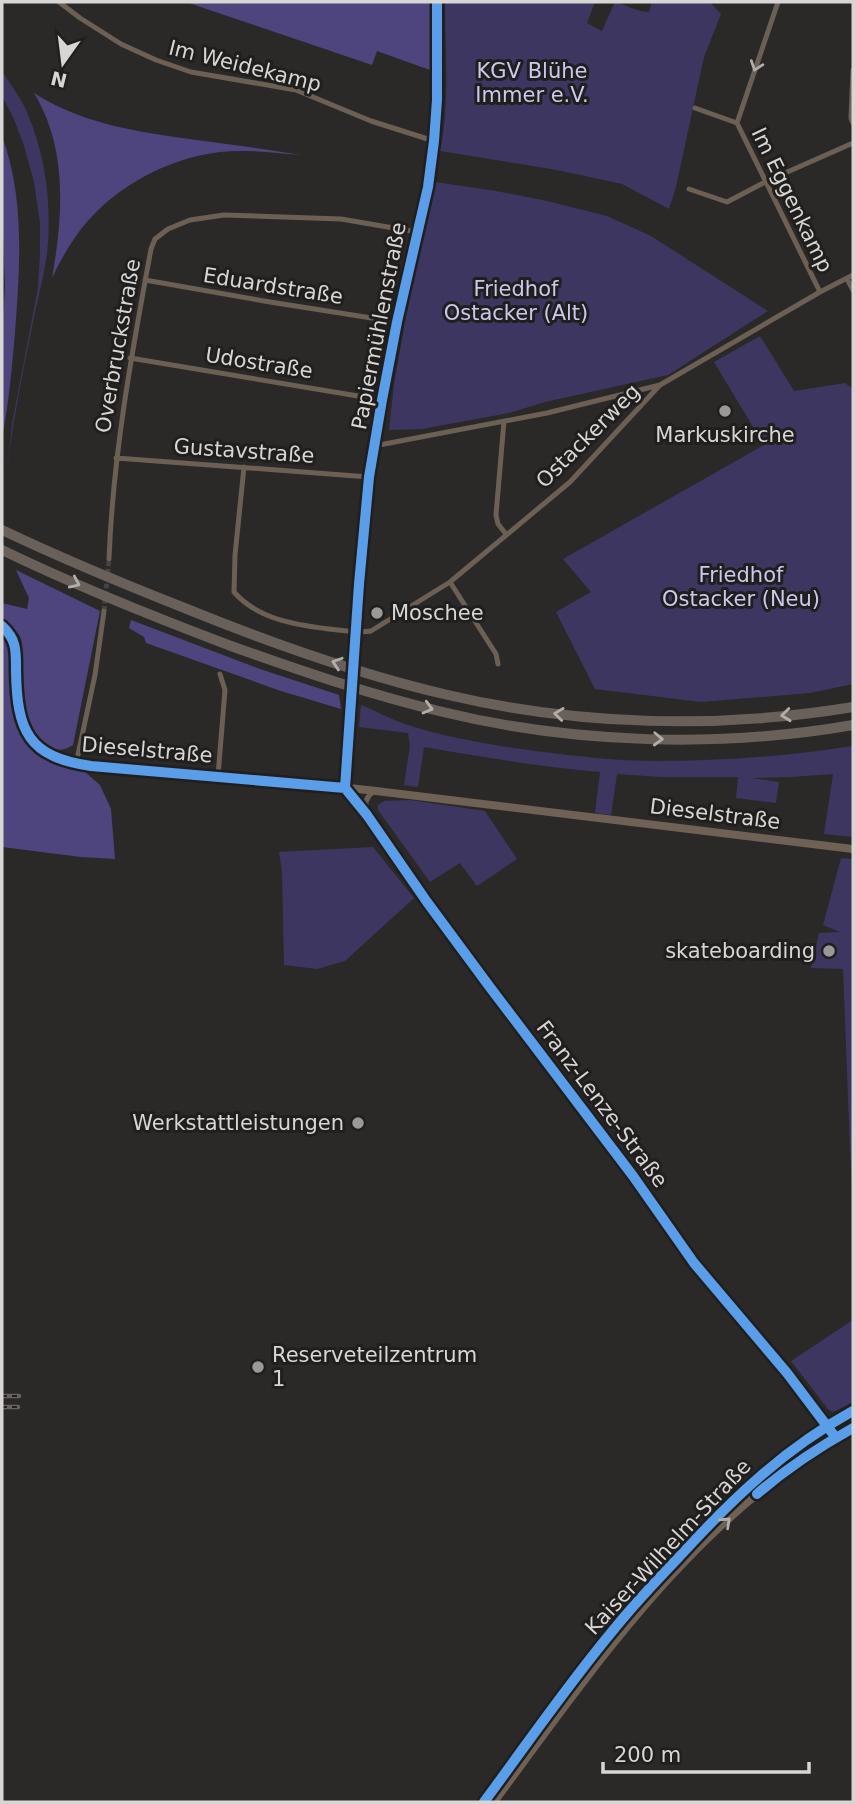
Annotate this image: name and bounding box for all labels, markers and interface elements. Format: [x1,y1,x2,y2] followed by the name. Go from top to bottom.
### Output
[28,28,98,98] north arrow
[166,35,324,97] street label: Im Weidekamp
[475,59,589,107] park label: KGV Blühe Immer e.V.
[750,60,764,72] one-way arrow
[49,67,69,92] text: N
[747,124,837,276] street label: Im Eggenkamp
[347,220,411,432] street label: Papiermühlenstraße
[91,257,145,435] street label: Overbruckstraße
[201,263,345,309] street label: Eduardstraße
[444,277,588,325] park label: Friedhof Ostacker (Alt)
[204,343,314,383] street label: Udostraße
[531,379,645,493] street label: Ostackerweg
[717,403,733,419] marker: Markuskirche
[655,423,795,447] place label: Markuskirche
[173,434,315,468] street label: Gustavstraße
[662,563,820,611] park label: Friedhof Ostacker (Neu)
[68,575,80,589] one-way arrow
[391,601,484,625] place label: Moschee
[369,605,385,621] marker: Moschee
[331,657,343,672] one-way arrow
[421,700,433,714] one-way arrow
[553,706,564,721] one-way arrow
[780,707,791,722] one-way arrow
[653,731,664,747] one-way arrow
[80,732,214,768] street label: Dieselstraße
[648,794,782,834] street label: Dieselstraße
[665,939,815,963] place label: skateboarding
[821,943,837,959] marker: skateboarding
[532,1016,672,1192] street label: Franz-Lenze-Straße
[132,1111,344,1135] place label: Werkstattleistungen
[350,1115,366,1131] marker: Werkstattleistungen
[272,1343,477,1391] place label: Reserveteilzentrum 1
[250,1359,266,1375] marker: Reserveteilzentrum 1
[580,1454,756,1640] street label: Kaiser-Wilhelm-Straße
[718,1518,731,1531] one-way arrow
[603,1730,810,1774] scale bar
[614,1743,681,1767] text: 200 m

